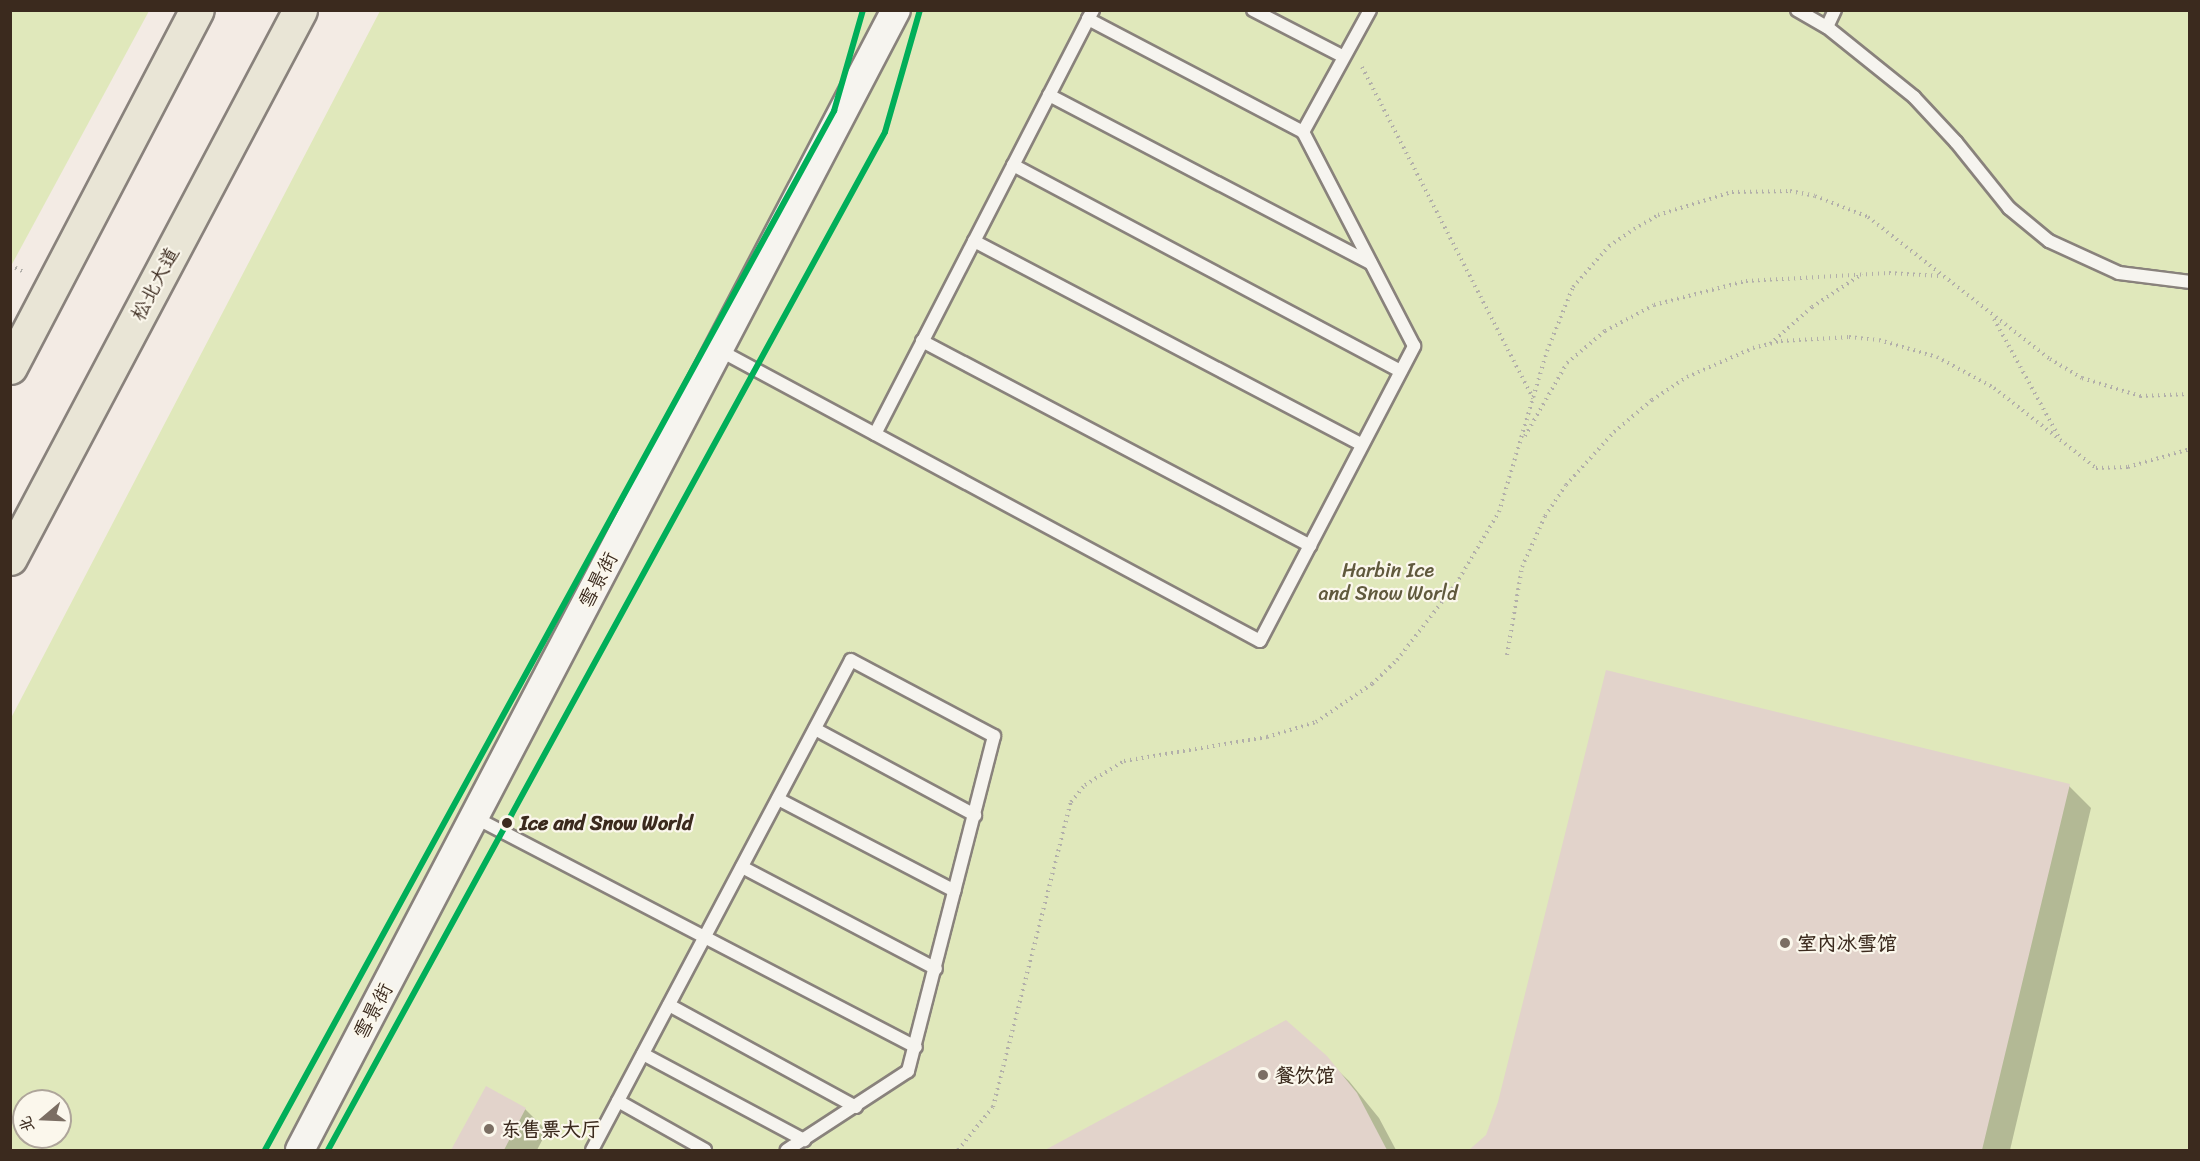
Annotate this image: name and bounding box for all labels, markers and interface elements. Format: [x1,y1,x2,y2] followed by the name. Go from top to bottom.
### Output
[126,243,184,325] street label: 松北大道
[573,548,623,612] street label: 雪景街
[1318,558,1458,605] park label: Harbin Ice and Snow World
[520,811,692,835] place label: Ice and Snow World
[498,814,516,832] marker: Ice and Snow World
[1797,931,1897,955] place label: 室内冰雪馆
[1778,936,1792,950] marker: 室内冰雪馆
[348,979,398,1043] street label: 雪景街
[1275,1063,1335,1087] place label: 餐饮馆
[1256,1068,1270,1082] marker: 餐饮馆
[12,1089,72,1149] north arrow
[10,1112,43,1137] text: 北
[501,1117,601,1141] place label: 东售票大厅
[482,1122,496,1136] marker: 东售票大厅

